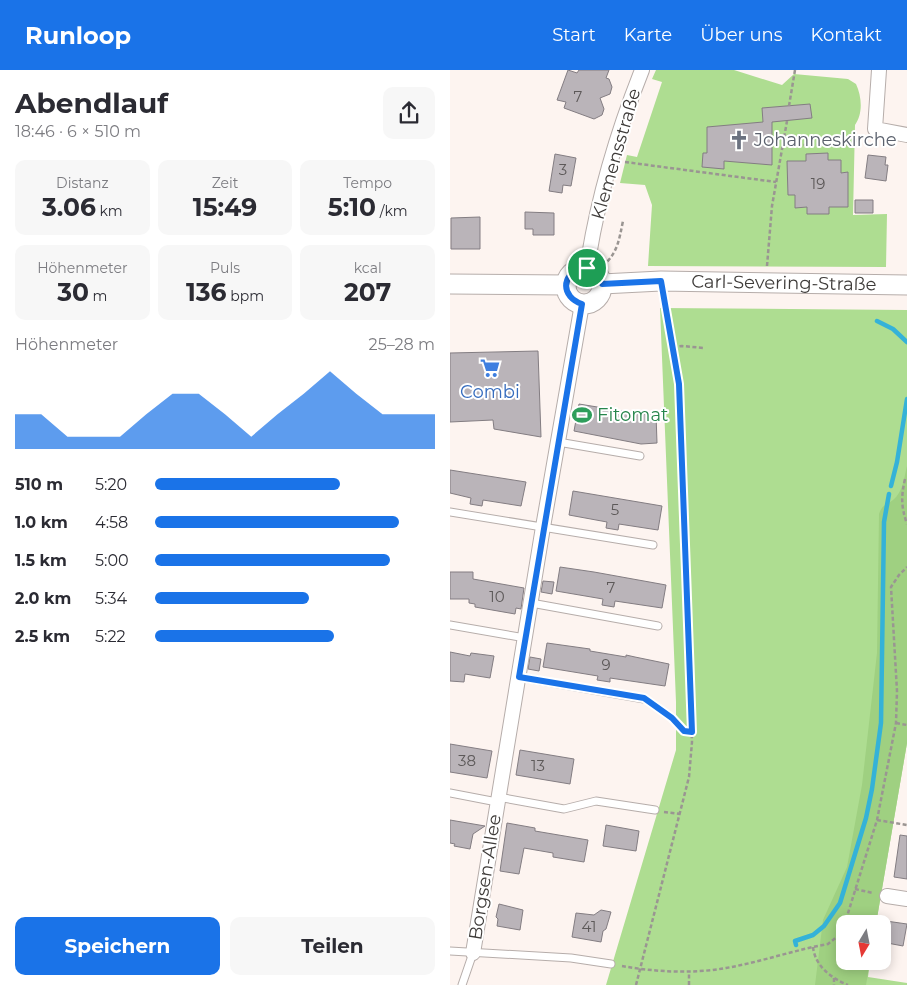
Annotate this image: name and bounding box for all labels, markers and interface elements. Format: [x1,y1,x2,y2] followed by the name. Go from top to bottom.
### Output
[25,21,131,50] text: Runloop
[552,24,596,46] text: Start
[624,24,672,46] text: Karte
[700,24,783,46] text: Über uns
[811,24,882,46] text: Kontakt
[15,86,168,120] text: Abendlauf
[587,86,645,222] street label: Klemensstraße
[383,87,435,139] button: share
[574,87,583,106] house number: 7
[15,122,141,141] text: 18:46 · 6 × 510 m
[728,129,750,151] church icon: Johanneskirche
[753,129,897,151] place label: Johanneskirche
[559,160,567,179] house number: 3
[56,174,109,192] text: Distanz
[212,174,238,192] text: Zeit
[343,174,392,192] text: Tempo
[811,174,825,193] house number: 19
[42,192,96,222] text: 3.06
[193,192,257,222] text: 15:49
[328,192,376,222] text: 5:10
[96,202,123,220] text: km
[376,202,408,220] text: /km
[566,247,608,289] pin
[573,254,601,282] icon: arrive
[37,259,128,277] text: Höhenmeter
[210,259,240,277] text: Puls
[354,259,382,277] text: kcal
[691,270,877,296] street label: Carl-Severing-Straße
[57,277,89,307] text: 30
[186,277,227,307] text: 136
[344,277,391,307] text: 207
[89,287,107,305] text: m
[227,287,264,305] text: bpm
[15,335,118,354] text: Höhenmeter
[369,335,435,354] text: 25–28 m
[479,357,501,379] supermarket icon: Combi
[460,381,520,403] place label: Combi
[571,404,593,426] sports icon: Fitomat
[597,404,668,426] place label: Fitomat
[15,475,63,494] text: 510 m
[95,475,127,494] text: 5:20
[611,500,619,519] house number: 5
[15,513,68,532] text: 1.0 km
[95,513,128,532] text: 4:58
[15,551,67,570] text: 1.5 km
[95,551,129,570] text: 5:00
[607,578,616,597] house number: 7
[489,587,505,606] house number: 10
[15,589,71,608] text: 2.0 km
[95,589,127,608] text: 5:34
[15,627,70,646] text: 2.5 km
[95,627,126,646] text: 5:22
[601,655,611,674] house number: 9
[458,751,476,770] house number: 38
[531,756,545,775] house number: 13
[464,812,506,941] street label: Borgsen-Allee
[836,915,891,970] north arrow
[836,915,891,970] map controls
[15,917,220,975] button: Speichern
[230,917,435,975] button: Teilen
[582,917,596,936] house number: 41

